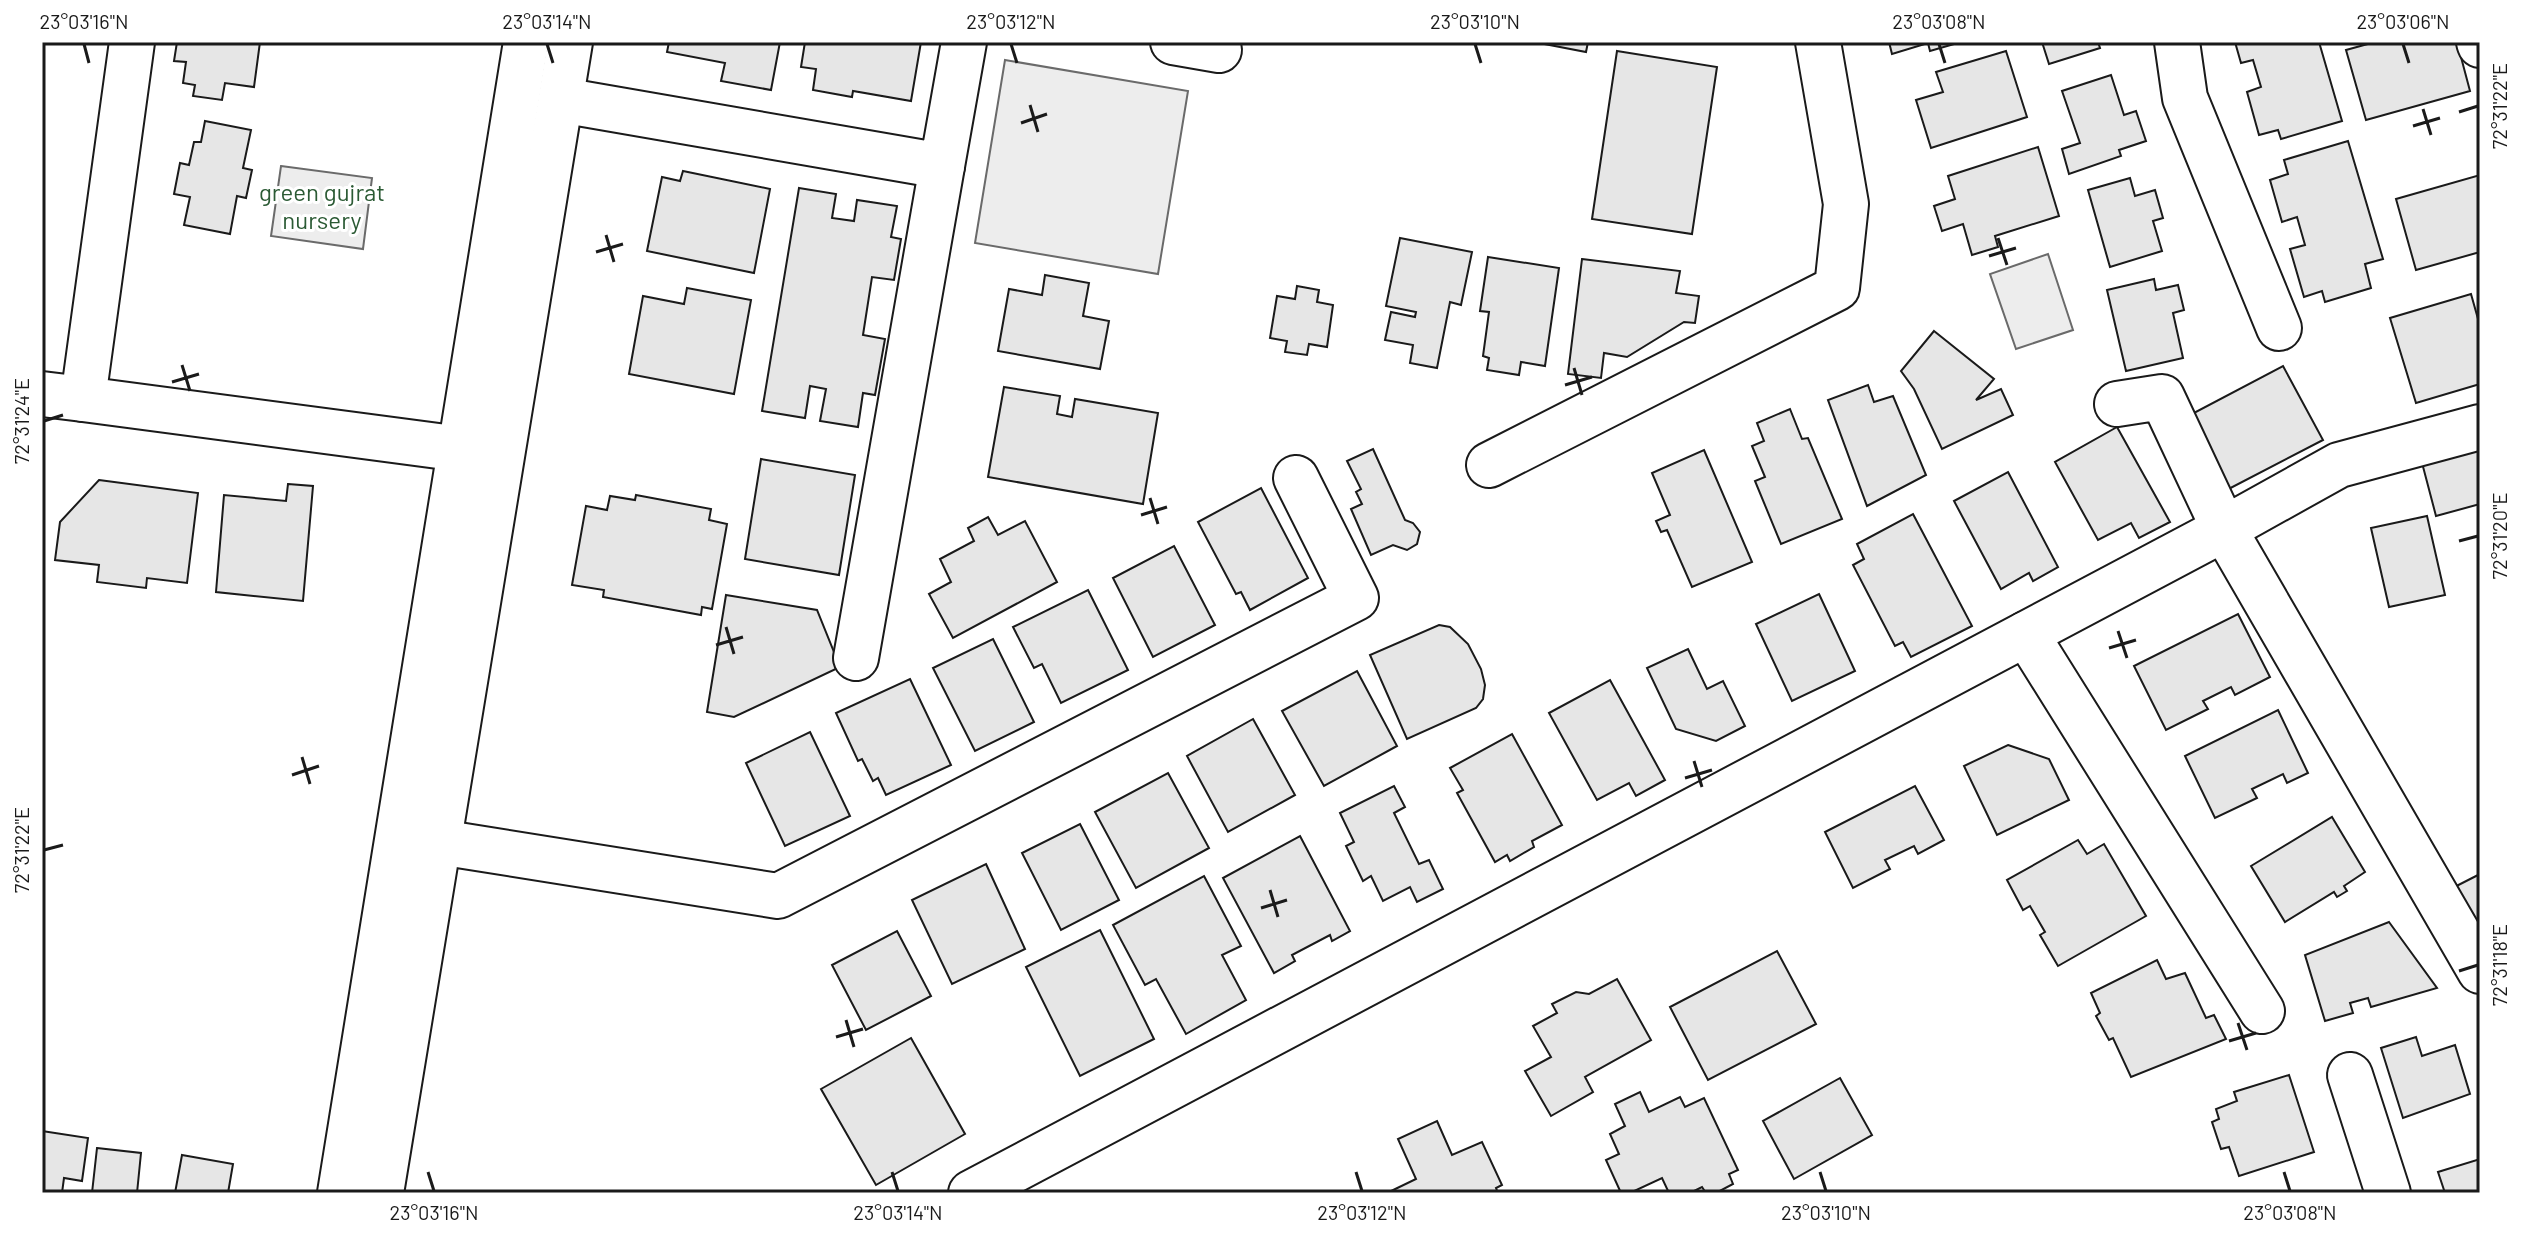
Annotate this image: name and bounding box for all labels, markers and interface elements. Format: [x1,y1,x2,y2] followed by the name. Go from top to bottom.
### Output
[40,9,128,33] text: 23°03'16"N
[502,9,592,33] text: 23°03'14"N
[966,9,1056,33] text: 23°03'12"N
[1430,9,1520,33] text: 23°03'10"N
[1892,9,1986,33] text: 23°03'08"N
[2356,9,2450,33] text: 23°03'06"N
[2487,63,2511,149] text: 72°31'22"E
[259,177,385,234] park label: green gujrat nursery
[9,378,33,464] text: 72°31'24"E
[2487,493,2511,579] text: 72°31'20"E
[9,807,33,893] text: 72°31'22"E
[2487,924,2511,1006] text: 72°31'18"E
[390,1200,478,1224] text: 23°03'16"N
[853,1200,943,1224] text: 23°03'14"N
[1317,1200,1407,1224] text: 23°03'12"N
[1781,1200,1871,1224] text: 23°03'10"N
[2243,1200,2337,1224] text: 23°03'08"N

